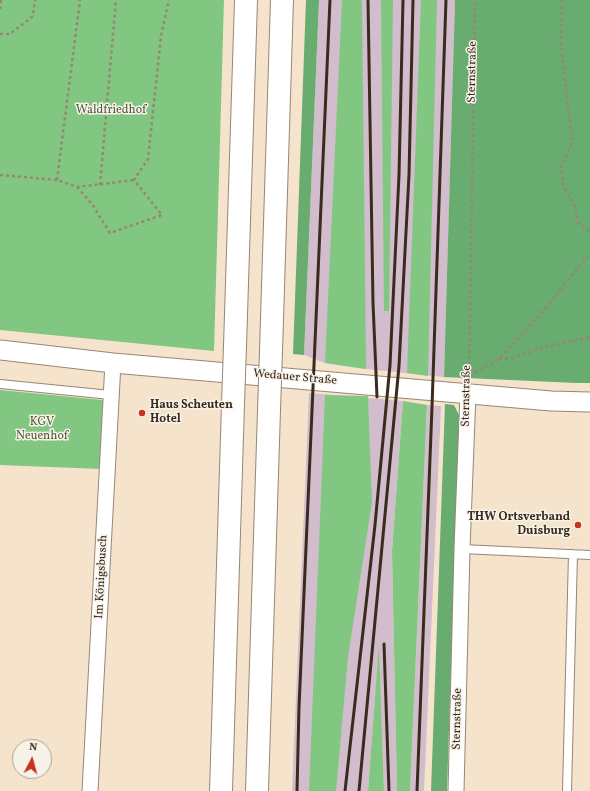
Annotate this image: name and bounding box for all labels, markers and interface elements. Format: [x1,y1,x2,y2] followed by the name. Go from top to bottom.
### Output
[465,41,481,103] street label: Sternstraße
[76,104,146,118] park label: Waldfriedhof
[459,365,475,427] street label: Sternstraße
[252,367,338,389] street label: Wedauer Straße
[150,399,233,427] place label: Haus Scheuten Hotel
[137,408,147,418] marker: Haus Scheuten Hotel
[16,416,68,444] park label: KGV Neuenhof
[467,511,570,539] place label: THW Ortsverband Duisburg
[573,520,583,530] marker: THW Ortsverband Duisburg
[93,535,111,619] street label: Im Königsbusch
[450,688,466,750] street label: Sternstraße
[12,739,52,779] north arrow
[28,740,38,755] text: N

